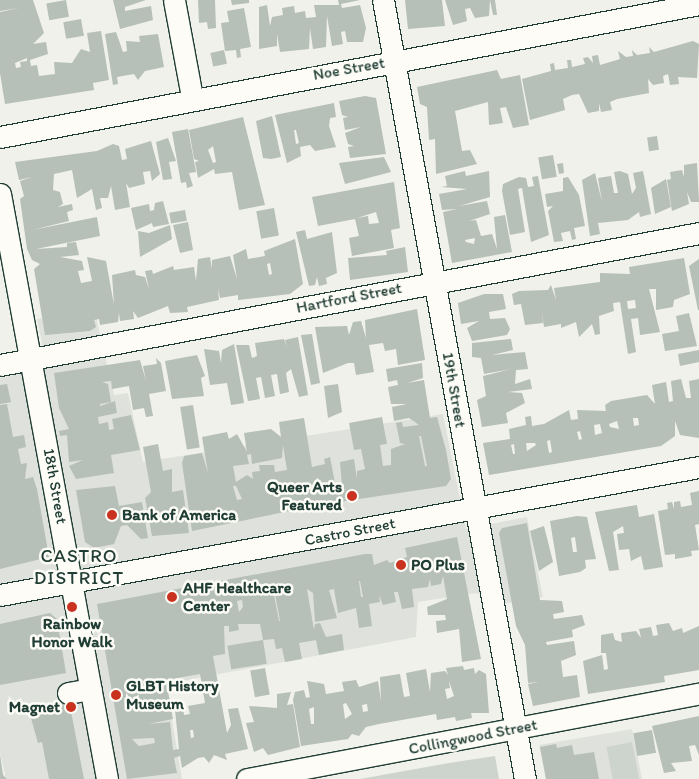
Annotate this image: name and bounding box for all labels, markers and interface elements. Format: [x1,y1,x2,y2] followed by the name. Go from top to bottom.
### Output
[312,53,386,85] street label: Noe Street
[295,278,403,318] street label: Hartford Street
[438,351,470,429] street label: 19th Street
[39,447,71,525] street label: 18th Street
[267,477,342,515] place label: Queer Arts Featured
[346,490,358,502] marker: Queer Arts Featured
[122,505,237,525] place label: Bank of America
[106,509,118,521] marker: Bank of America
[303,514,397,550] street label: Castro Street
[34,545,124,589] district label: CASTRO DISTRICT
[411,555,465,575] place label: PO Plus
[395,559,407,571] marker: PO Plus
[183,578,291,616] place label: AHF Healthcare Center
[165,590,179,604] marker: AHF Healthcare Center
[66,601,78,613] marker: Rainbow Honor Walk
[32,614,112,652] place label: Rainbow Honor Walk
[126,676,218,714] place label: GLBT History Museum
[110,689,122,701] marker: GLBT History Museum
[9,697,60,717] place label: Magnet
[64,700,78,714] marker: Magnet
[407,715,539,759] street label: Collingwood Street

